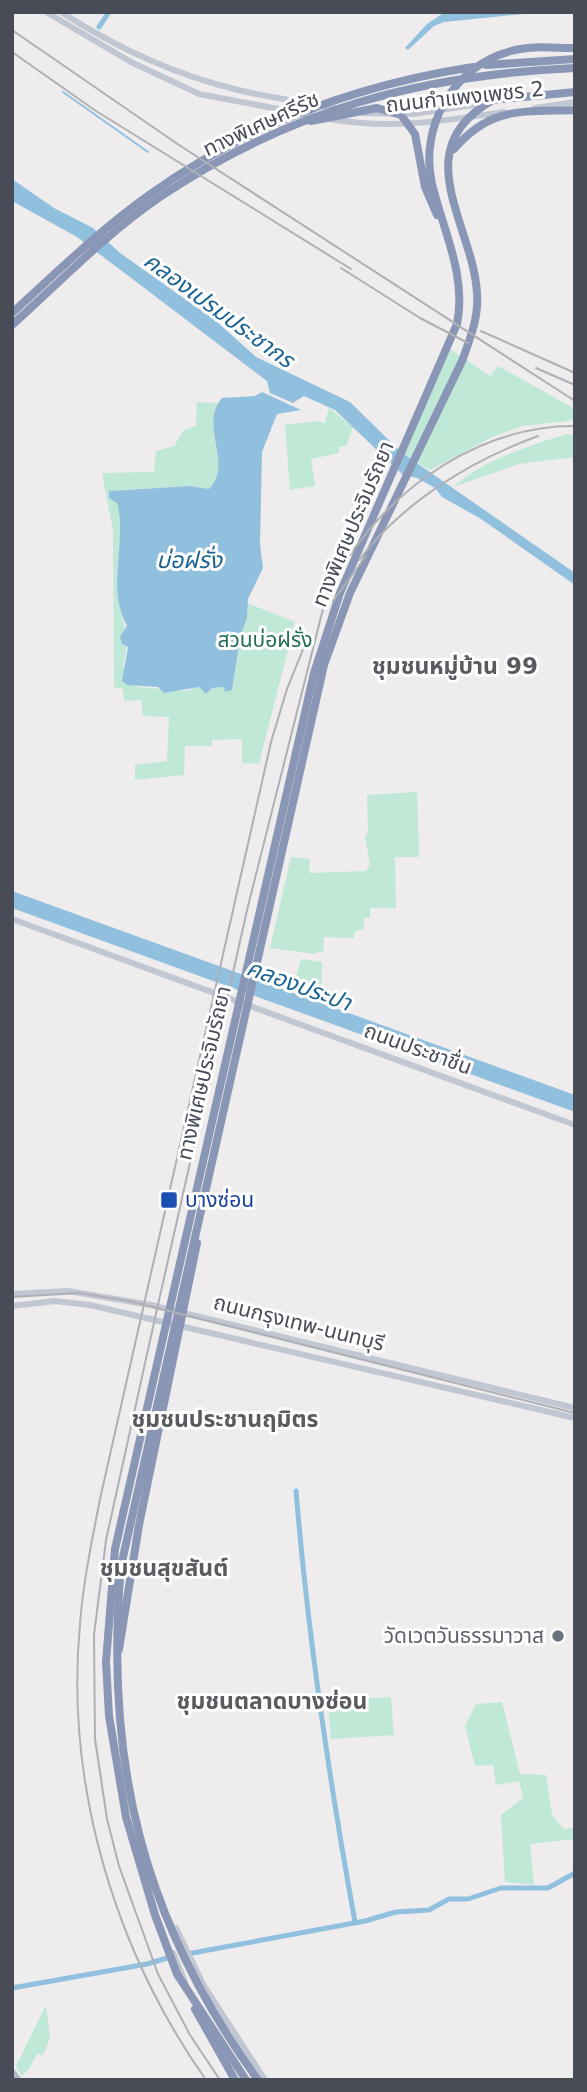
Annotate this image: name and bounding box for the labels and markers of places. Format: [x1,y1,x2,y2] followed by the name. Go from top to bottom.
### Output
[185,1188,254,1212] place label: บางซ่อน
[159,1190,179,1210] marker: บางซ่อน
[384,1624,544,1648] place label: วัดเวตวันธรรมาวาส
[550,1628,566,1644] marker: วัดเวตวันธรรมาวาส

